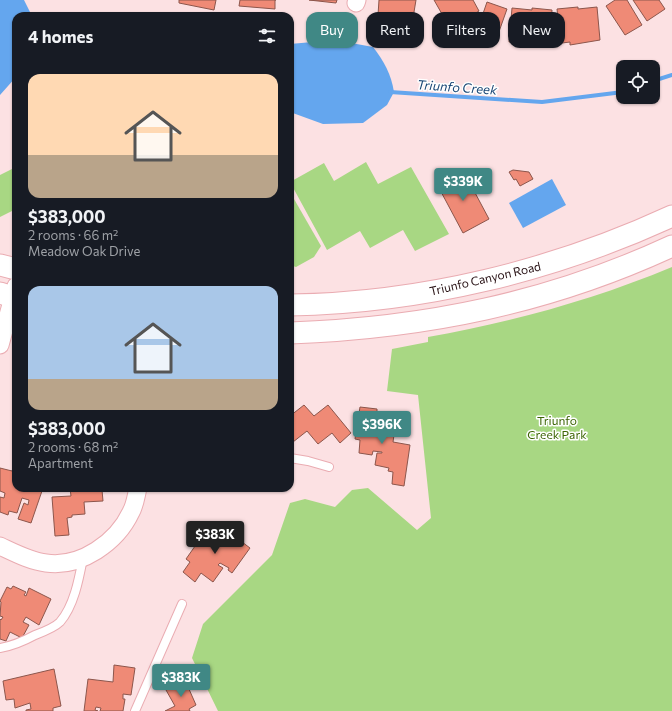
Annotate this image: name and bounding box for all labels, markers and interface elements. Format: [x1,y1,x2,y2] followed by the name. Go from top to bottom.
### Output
[306,12,358,48] chip: Buy
[366,12,424,48] chip: Rent
[432,12,500,48] chip: Filters
[508,12,565,48] chip: New
[256,25,278,47] icon: filters
[28,26,93,47] text: 4 homes
[616,60,660,104] map controls
[616,60,660,104] button: locate
[416,76,499,98] water label: Triunfo Creek
[117,100,189,172] icon: home
[435,168,491,202] pin: $339K
[443,173,483,189] text: $339K
[28,206,106,227] text: $383,000
[28,227,118,243] text: 2 rooms · 66 m²
[28,243,140,259] text: Meadow Oak Drive
[428,258,542,298] street label: Triunfo Canyon Road
[117,312,189,384] icon: home
[354,411,410,445] pin: $396K
[527,413,587,441] park label: Triunfo Creek Park
[362,416,402,432] text: $396K
[28,418,106,439] text: $383,000
[28,439,118,455] text: 2 rooms · 68 m²
[28,455,93,471] text: Apartment
[187,521,243,555] pin: $383K
[195,526,235,542] text: $383K
[153,664,209,698] pin: $383K
[161,669,201,685] text: $383K

